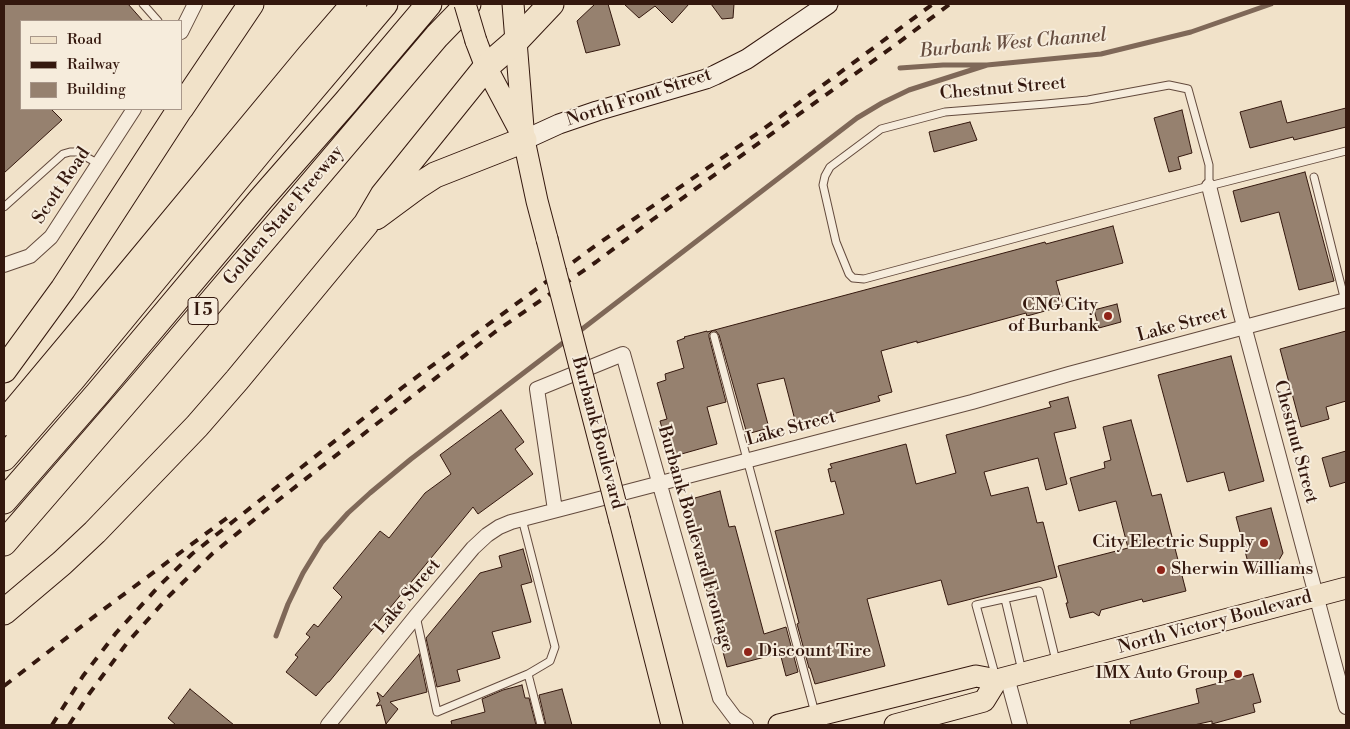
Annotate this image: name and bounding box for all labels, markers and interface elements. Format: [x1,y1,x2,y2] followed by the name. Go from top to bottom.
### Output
[20,20,182,110] legend
[919,24,1107,64] water label: Burbank West Channel
[67,30,102,49] text: Road
[67,55,120,74] text: Railway
[564,64,714,132] street label: North Front Street
[939,73,1067,105] street label: Chestnut Street
[67,80,126,99] text: Building
[219,142,349,290] street label: Golden State Freeway
[29,144,95,228] street label: Scott Road
[1008,295,1098,338] place label: CNG City of Burbank
[188,298,218,324] road number: I 5
[1135,303,1229,347] street label: Lake Street
[1102,310,1114,322] marker: CNG City of Burbank
[566,354,628,512] street label: Burbank Boulevard
[1268,378,1322,506] street label: Chestnut Street
[744,407,838,451] street label: Lake Street
[652,423,738,655] street label: Burbank Boulevard Frontage
[1092,532,1254,554] place label: City Electric Supply
[1258,537,1270,549] marker: City Electric Supply
[370,555,446,639] street label: Lake Street
[1171,559,1313,581] place label: Sherwin Williams
[1155,564,1167,576] marker: Sherwin Williams
[1116,587,1314,659] street label: North Victory Boulevard
[758,641,871,663] place label: Discount Tire
[742,646,754,658] marker: Discount Tire
[1095,663,1228,685] place label: IMX Auto Group
[1232,668,1244,680] marker: IMX Auto Group

